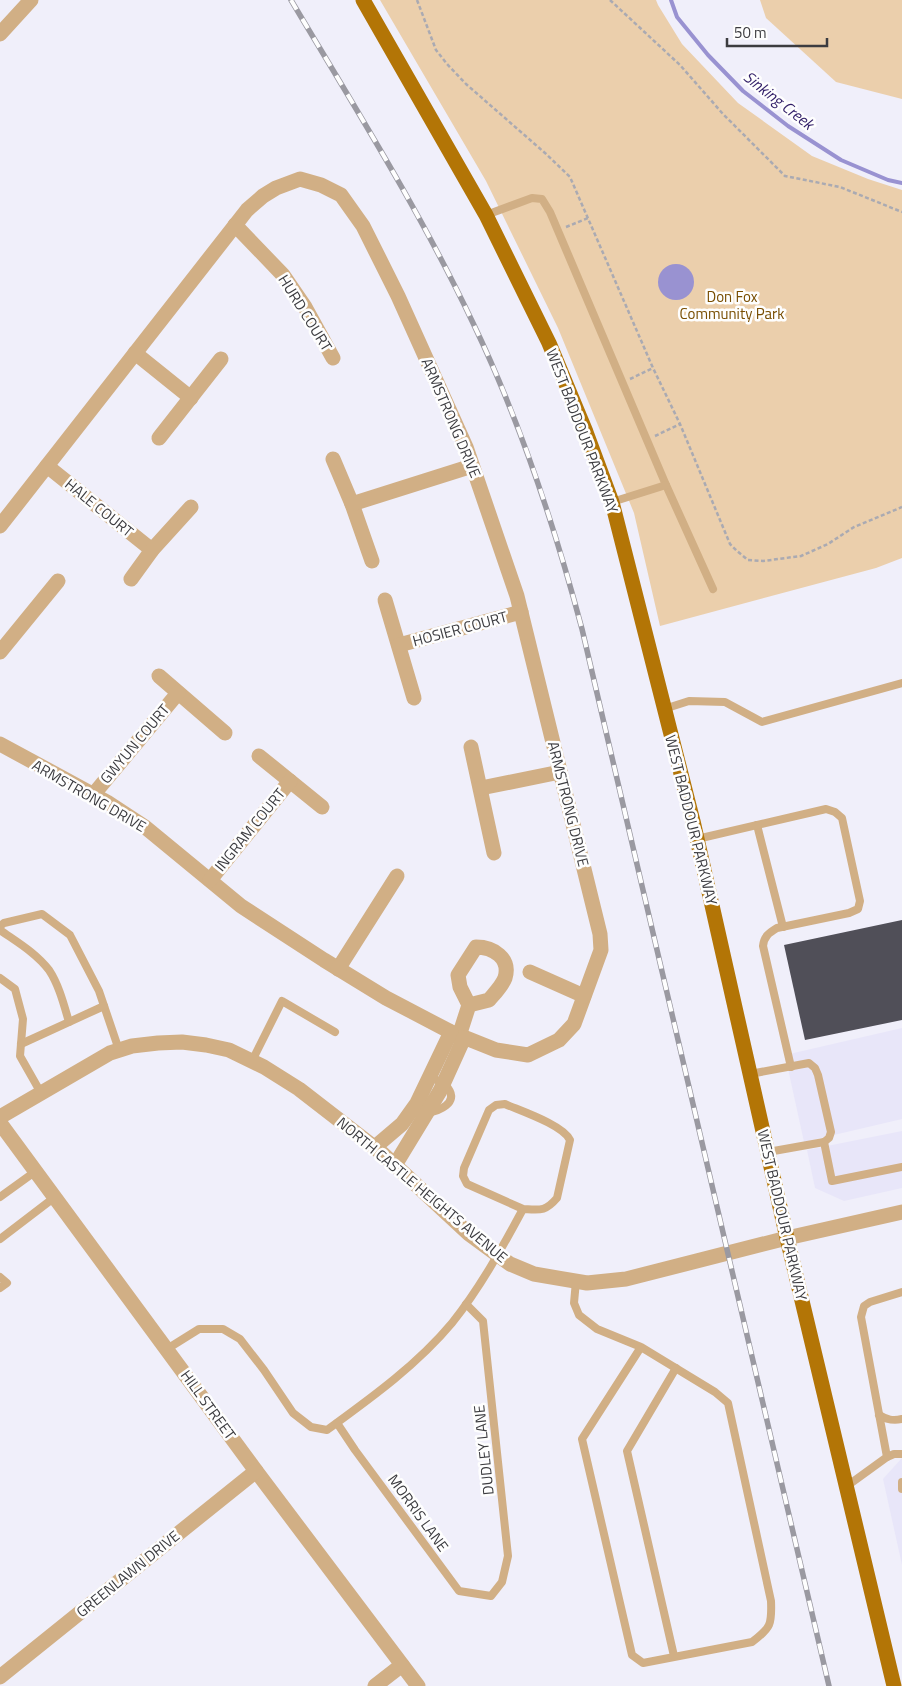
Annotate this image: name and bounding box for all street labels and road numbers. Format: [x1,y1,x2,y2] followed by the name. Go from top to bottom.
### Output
[273,270,338,356] street label: HURD COURT
[540,345,625,517] street label: WEST BADDOUR PARKWAY
[416,354,487,481] street label: ARMSTRONG DRIVE
[60,473,139,543] street label: HALE COURT
[410,605,510,652] street label: HOSIER COURT
[94,699,175,789] street label: GWYUN COURT
[659,732,724,907] street label: WEST BADDOUR PARKWAY
[542,739,595,869] street label: ARMSTRONG DRIVE
[28,754,151,838] street label: ARMSTRONG DRIVE
[209,783,291,876] street label: INGRAM COURT
[332,1111,513,1268] street label: NORTH CASTLE HEIGHTS AVENUE
[752,1127,813,1303] street label: WEST BADDOUR PARKWAY
[175,1365,242,1444] street label: HILL STREET
[467,1404,500,1496] street label: DUDLEY LANE
[382,1469,454,1556] street label: MORRIS LANE
[71,1525,184,1623] street label: GREENLAWN DRIVE

